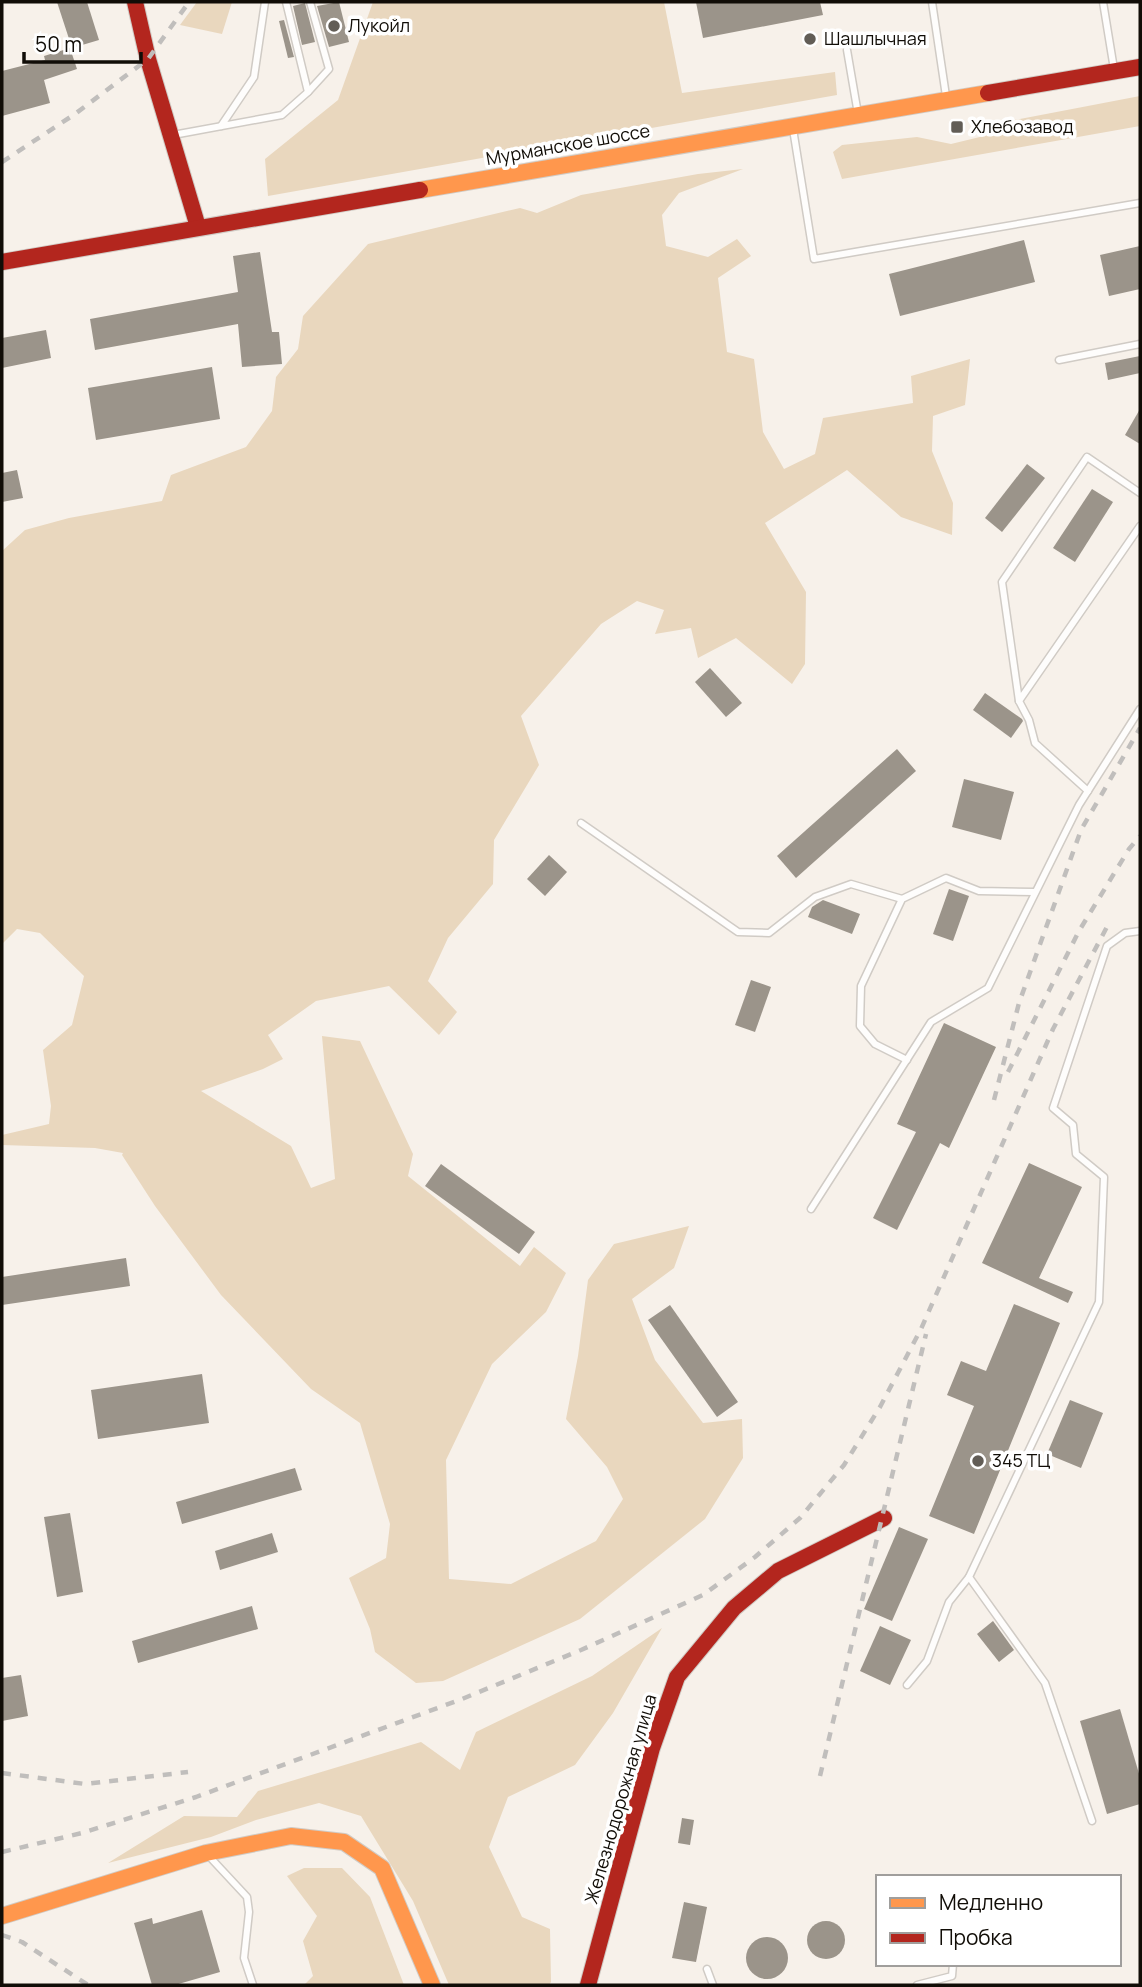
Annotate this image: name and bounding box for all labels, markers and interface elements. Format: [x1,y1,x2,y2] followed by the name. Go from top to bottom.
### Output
[348,13,410,37] place label: Лукойл
[326,18,342,34] marker: Лукойл
[24,21,142,65] scale bar
[824,26,927,50] place label: Шашлычная
[35,30,82,58] text: 50 m
[802,31,818,47] marker: Шашлычная
[971,114,1074,138] place label: Хлебозавод
[484,118,652,170] street label: Мурманское шоссе
[949,119,965,135] marker: Хлебозавод
[992,1448,1050,1472] place label: 345 ТЦ
[970,1453,986,1469] marker: 345 ТЦ
[579,1691,661,1906] street label: Железнодорожная улица
[876,1875,1121,1966] legend
[939,1888,1043,1916] text: Медленно
[939,1923,1013,1951] text: Пробка

